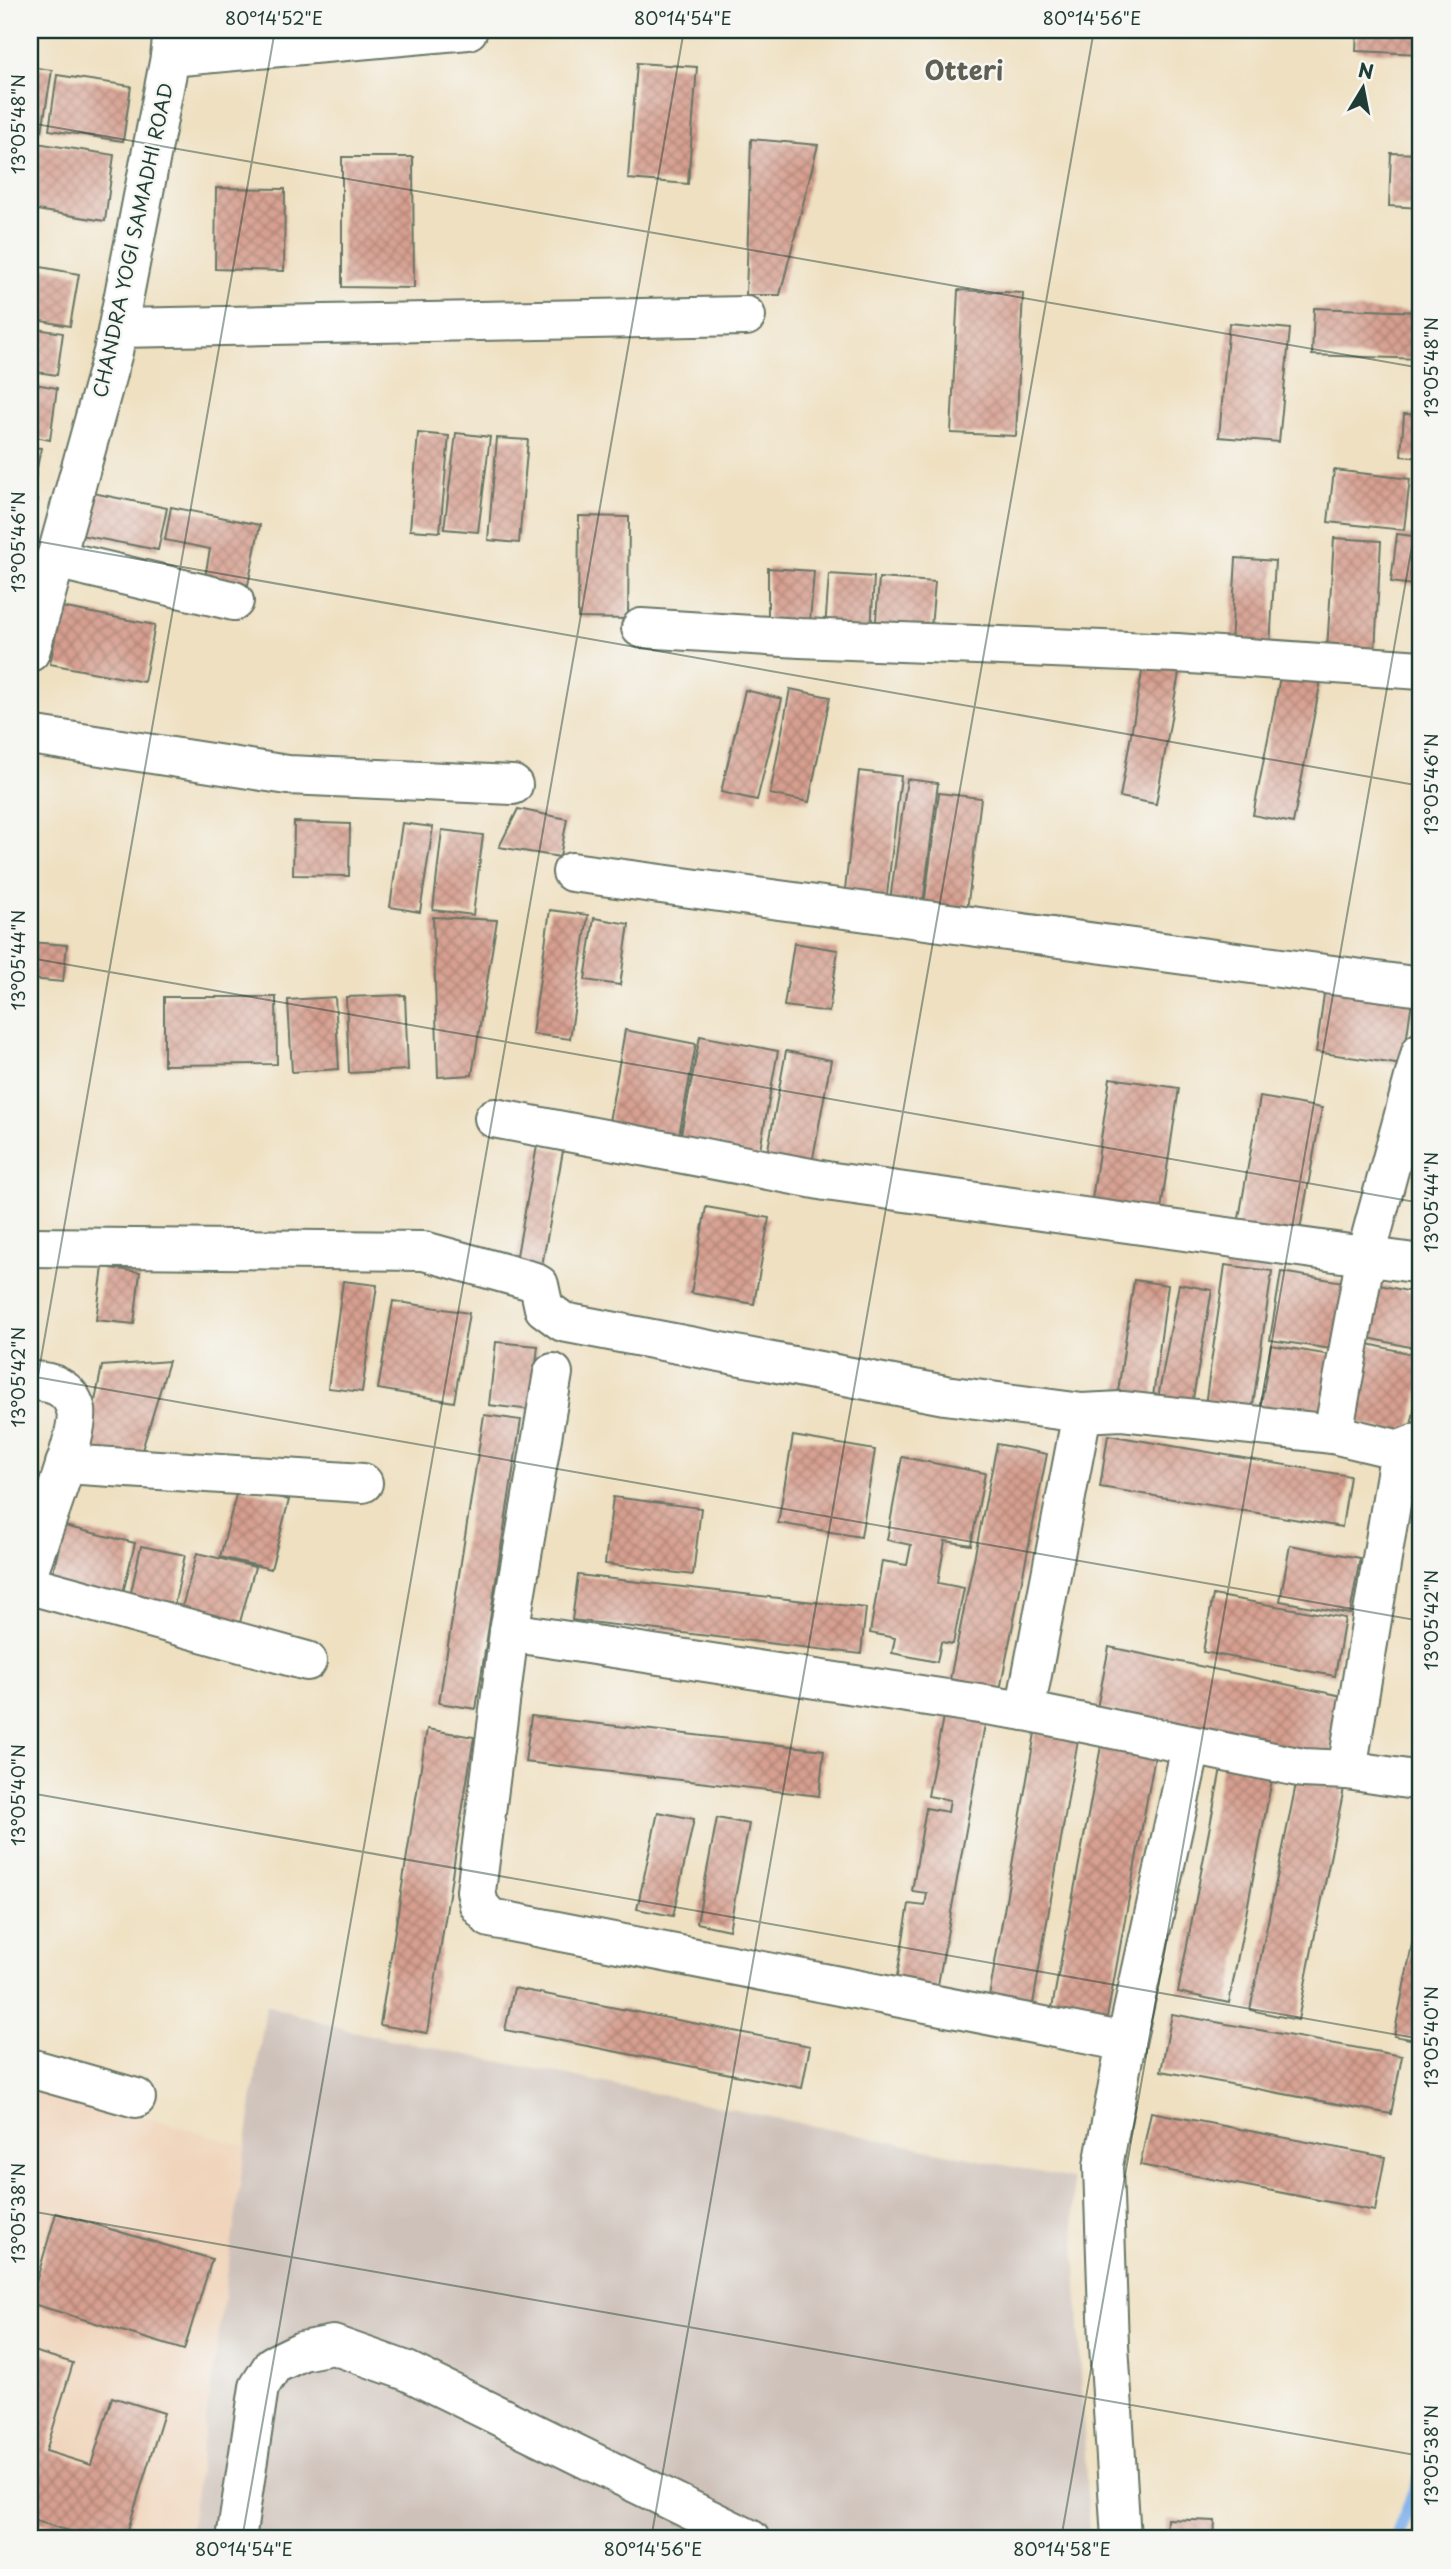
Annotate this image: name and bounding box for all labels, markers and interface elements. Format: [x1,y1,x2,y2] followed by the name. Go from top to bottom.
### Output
[225,4,323,31] text: 80°14'52"E
[634,4,732,31] text: 80°14'54"E
[1043,4,1141,31] text: 80°14'56"E
[925,50,1004,89] district label: Otteri
[1328,52,1398,122] north arrow
[1356,55,1376,85] text: N
[4,74,31,174] text: 13°05'48"N
[85,80,179,400] street label: CHANDRA YOGI SAMADHI ROAD
[1417,317,1444,417] text: 13°05'48"N
[4,491,31,593] text: 13°05'46"N
[1417,733,1444,835] text: 13°05'46"N
[4,910,31,1010] text: 13°05'44"N
[1417,1152,1444,1252] text: 13°05'44"N
[4,1327,31,1427] text: 13°05'42"N
[1417,1570,1444,1670] text: 13°05'42"N
[4,1744,31,1846] text: 13°05'40"N
[1417,1986,1444,2088] text: 13°05'40"N
[4,2163,31,2263] text: 13°05'38"N
[1417,2405,1444,2505] text: 13°05'38"N
[195,2535,293,2562] text: 80°14'54"E
[604,2535,702,2562] text: 80°14'56"E
[1013,2535,1111,2562] text: 80°14'58"E

